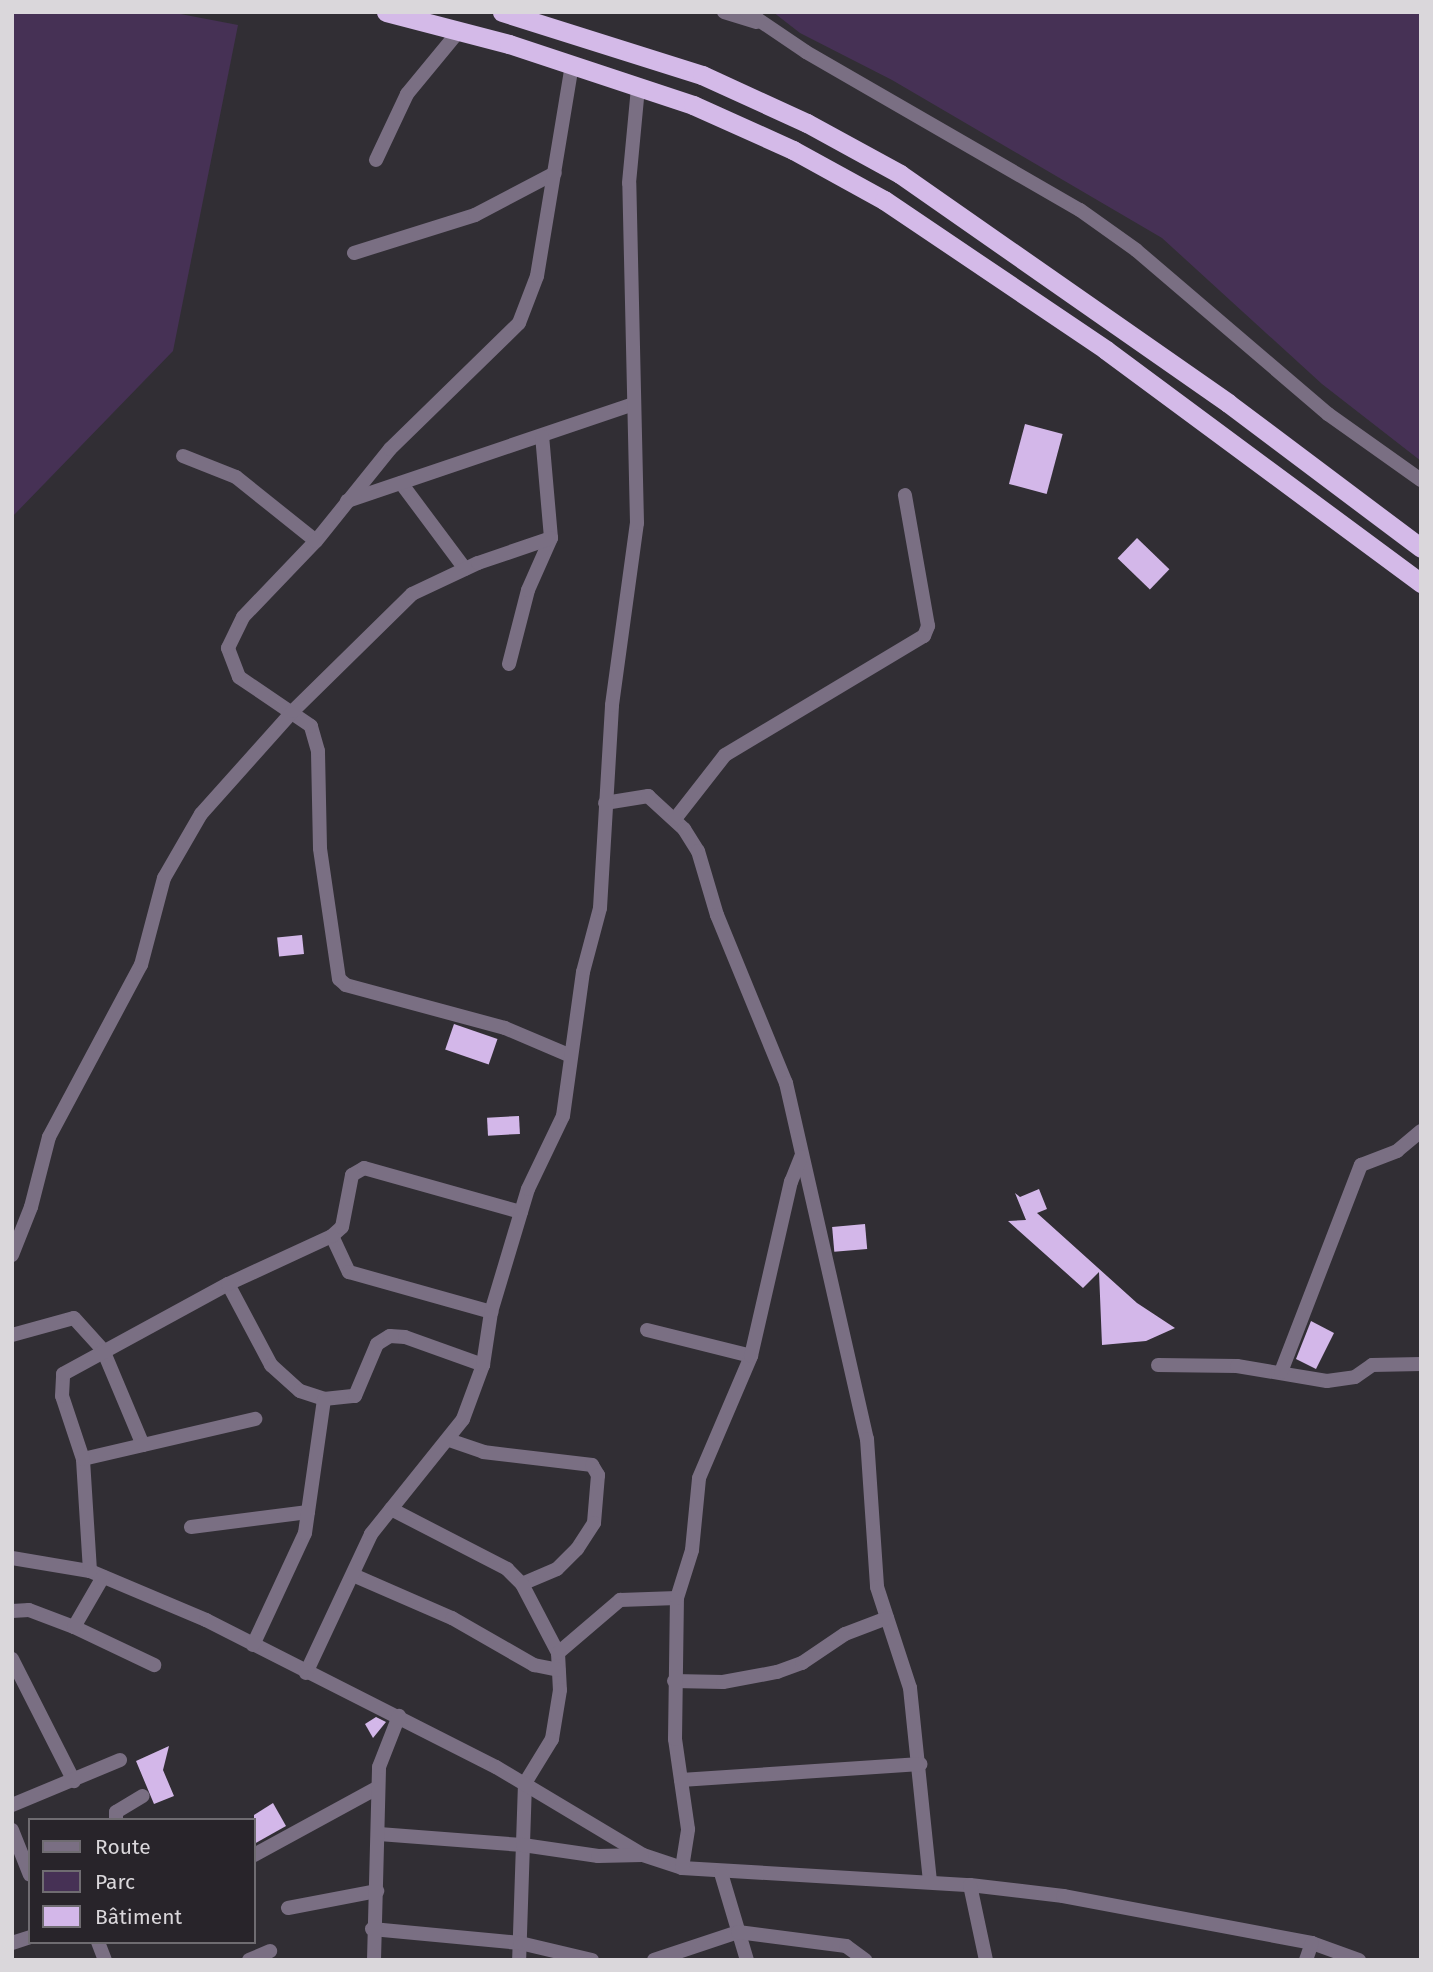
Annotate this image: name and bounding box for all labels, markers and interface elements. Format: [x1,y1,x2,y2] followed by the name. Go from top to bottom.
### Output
[28,1818,256,1944] legend
[95,1834,151,1860] text: Route
[95,1869,135,1895] text: Parc
[95,1904,182,1930] text: Bâtiment

